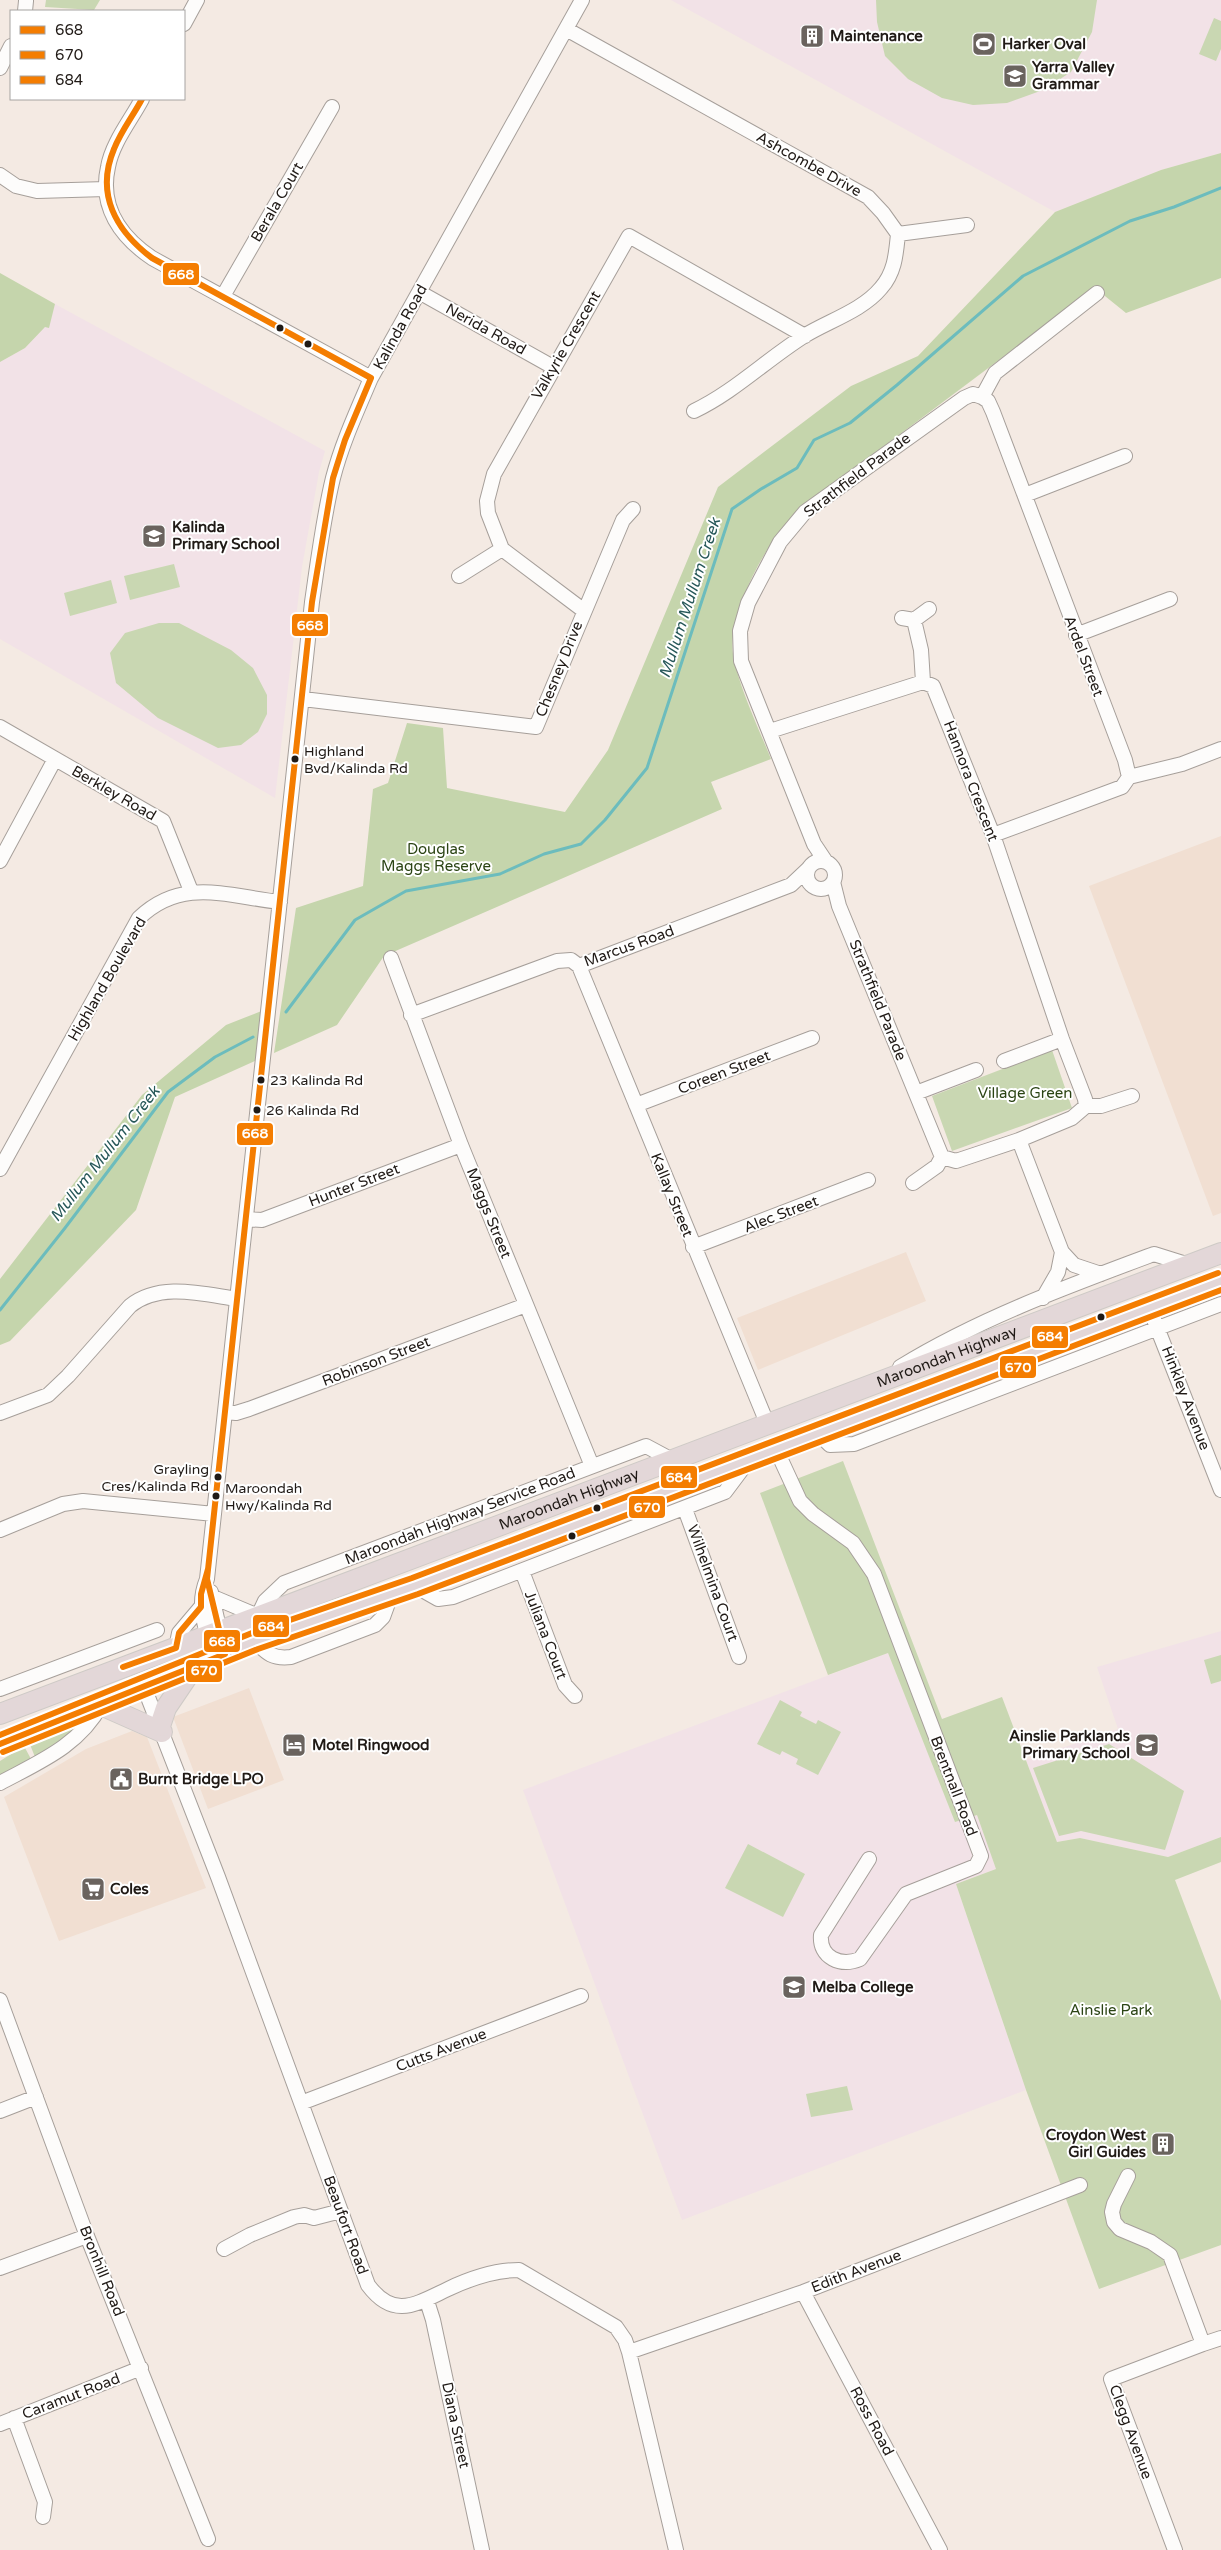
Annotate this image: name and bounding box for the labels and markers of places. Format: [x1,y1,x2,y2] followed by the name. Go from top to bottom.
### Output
[799,23,825,49] building icon: Maintenance
[830,27,923,45] place label: Maintenance
[971,31,997,57] sports icon: Harker Oval
[1002,35,1086,53] place label: Harker Oval
[1032,58,1115,93] place label: Yarra Valley Grammar
[1002,63,1028,89] school or university icon: Yarra Valley Grammar
[275,323,285,333] unlabelled marker
[303,339,313,349] unlabelled marker
[172,518,280,554] place label: Kalinda Primary School
[141,523,167,549] school or university icon: Kalinda Primary School
[304,743,408,777] place label: Highland Bvd/Kalinda Rd
[290,754,300,764] marker: Highland Bvd/Kalinda Rd
[270,1072,363,1089] place label: 23 Kalinda Rd
[256,1075,266,1085] marker: 23 Kalinda Rd
[266,1102,359,1119] place label: 26 Kalinda Rd
[252,1105,262,1115] marker: 26 Kalinda Rd
[1096,1312,1106,1322] unlabelled marker
[101,1461,209,1495] place label: Grayling Cres/Kalinda Rd
[213,1472,223,1482] marker: Grayling Cres/Kalinda Rd
[225,1480,332,1514] place label: Maroondah Hwy/Kalinda Rd
[211,1491,221,1501] marker: Maroondah Hwy/Kalinda Rd
[592,1503,602,1513] unlabelled marker
[567,1531,577,1541] unlabelled marker
[1009,1727,1130,1763] place label: Ainslie Parklands Primary School
[281,1732,307,1758] hotel icon: Motel Ringwood
[1134,1732,1160,1758] school or university icon: Ainslie Parklands Primary School
[312,1736,430,1755] place label: Motel Ringwood
[108,1766,134,1792] public building icon: Burnt Bridge LPO
[138,1770,264,1789] place label: Burnt Bridge LPO
[80,1876,106,1902] supermarket icon: Coles
[110,1880,149,1898] place label: Coles
[781,1974,807,2000] school or university icon: Melba College
[812,1978,914,1997] place label: Melba College
[1046,2126,1146,2161] place label: Croydon West Girl Guides
[1150,2131,1176,2157] building icon: Croydon West Girl Guides

